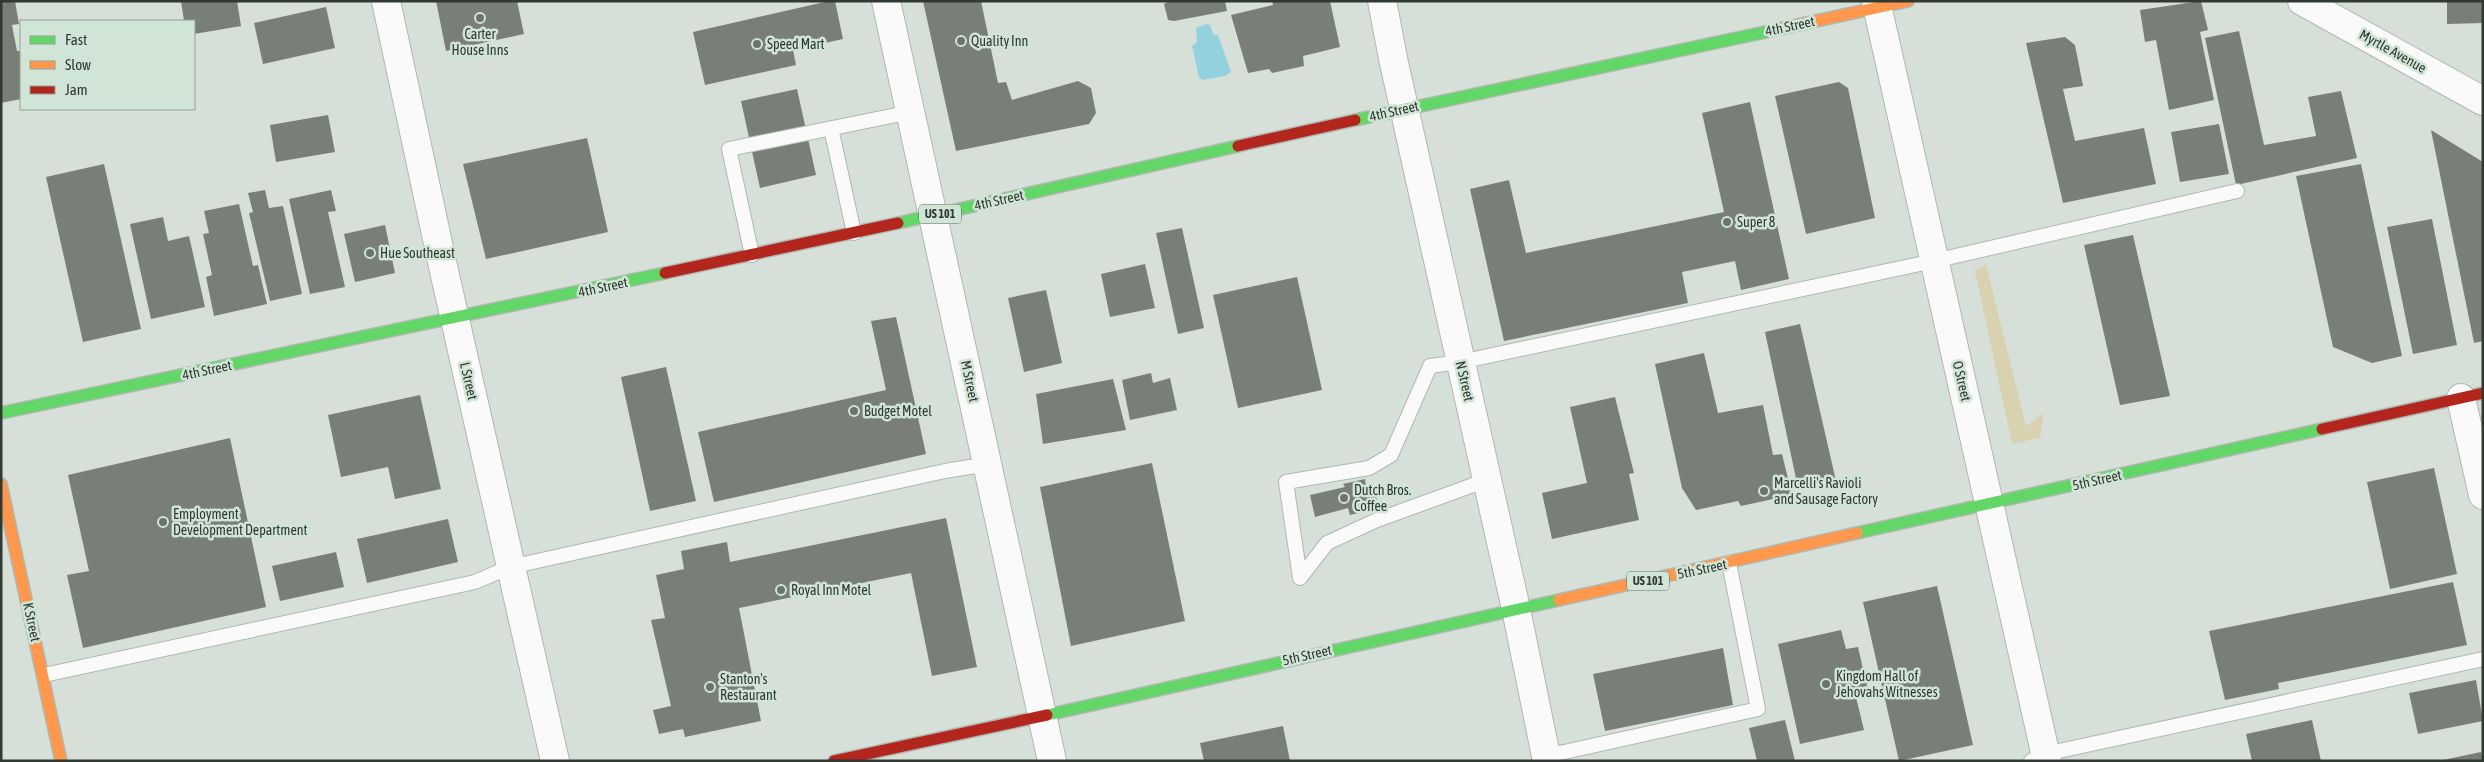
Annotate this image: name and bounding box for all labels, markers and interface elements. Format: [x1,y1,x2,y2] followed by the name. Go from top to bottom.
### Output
[474,12,486,24] marker: Carter House Inns
[1764,13,1816,39] street label: 4th Street
[20,20,195,110] legend
[452,26,508,58] place label: Carter House Inns
[2357,26,2429,76] street label: Myrtle Avenue
[65,31,87,48] text: Fast
[971,33,1028,49] place label: Quality Inn
[955,35,967,47] marker: Quality Inn
[767,36,825,52] place label: Speed Mart
[751,38,763,50] marker: Speed Mart
[65,56,91,73] text: Slow
[65,81,88,98] text: Jam
[1368,98,1420,124] street label: 4th Street
[973,187,1025,213] street label: 4th Street
[919,204,961,223] road number: US 101
[1737,214,1776,230] place label: Super 8
[1721,216,1733,228] marker: Super 8
[380,245,455,261] place label: Hue Southeast
[364,247,376,259] marker: Hue Southeast
[577,274,629,300] street label: 4th Street
[181,357,233,383] street label: 4th Street
[958,359,982,403] street label: M Street
[1453,359,1477,403] street label: N Street
[1950,359,1974,403] street label: O Street
[457,361,481,401] street label: L Street
[864,403,932,419] place label: Budget Motel
[848,405,860,417] marker: Budget Motel
[2071,467,2123,493] street label: 5th Street
[1774,475,1878,507] place label: Marcelli's Ravioli and Sausage Factory
[1354,482,1411,514] place label: Dutch Bros. Coffee
[1758,485,1770,497] marker: Marcelli's Ravioli and Sausage Factory
[1338,492,1350,504] marker: Dutch Bros. Coffee
[173,506,308,538] place label: Employment Development Department
[157,516,169,528] marker: Employment Development Department
[1676,556,1728,582] street label: 5th Street
[1627,572,1669,590] road number: US 101
[791,582,871,598] place label: Royal Inn Motel
[775,584,787,596] marker: Royal Inn Motel
[20,601,44,643] street label: K Street
[1281,642,1333,668] street label: 5th Street
[1836,668,1938,700] place label: Kingdom Hall of Jehovahs Witnesses
[720,671,777,703] place label: Stanton's Restaurant
[1820,678,1832,690] marker: Kingdom Hall of Jehovahs Witnesses
[704,681,716,693] marker: Stanton's Restaurant

